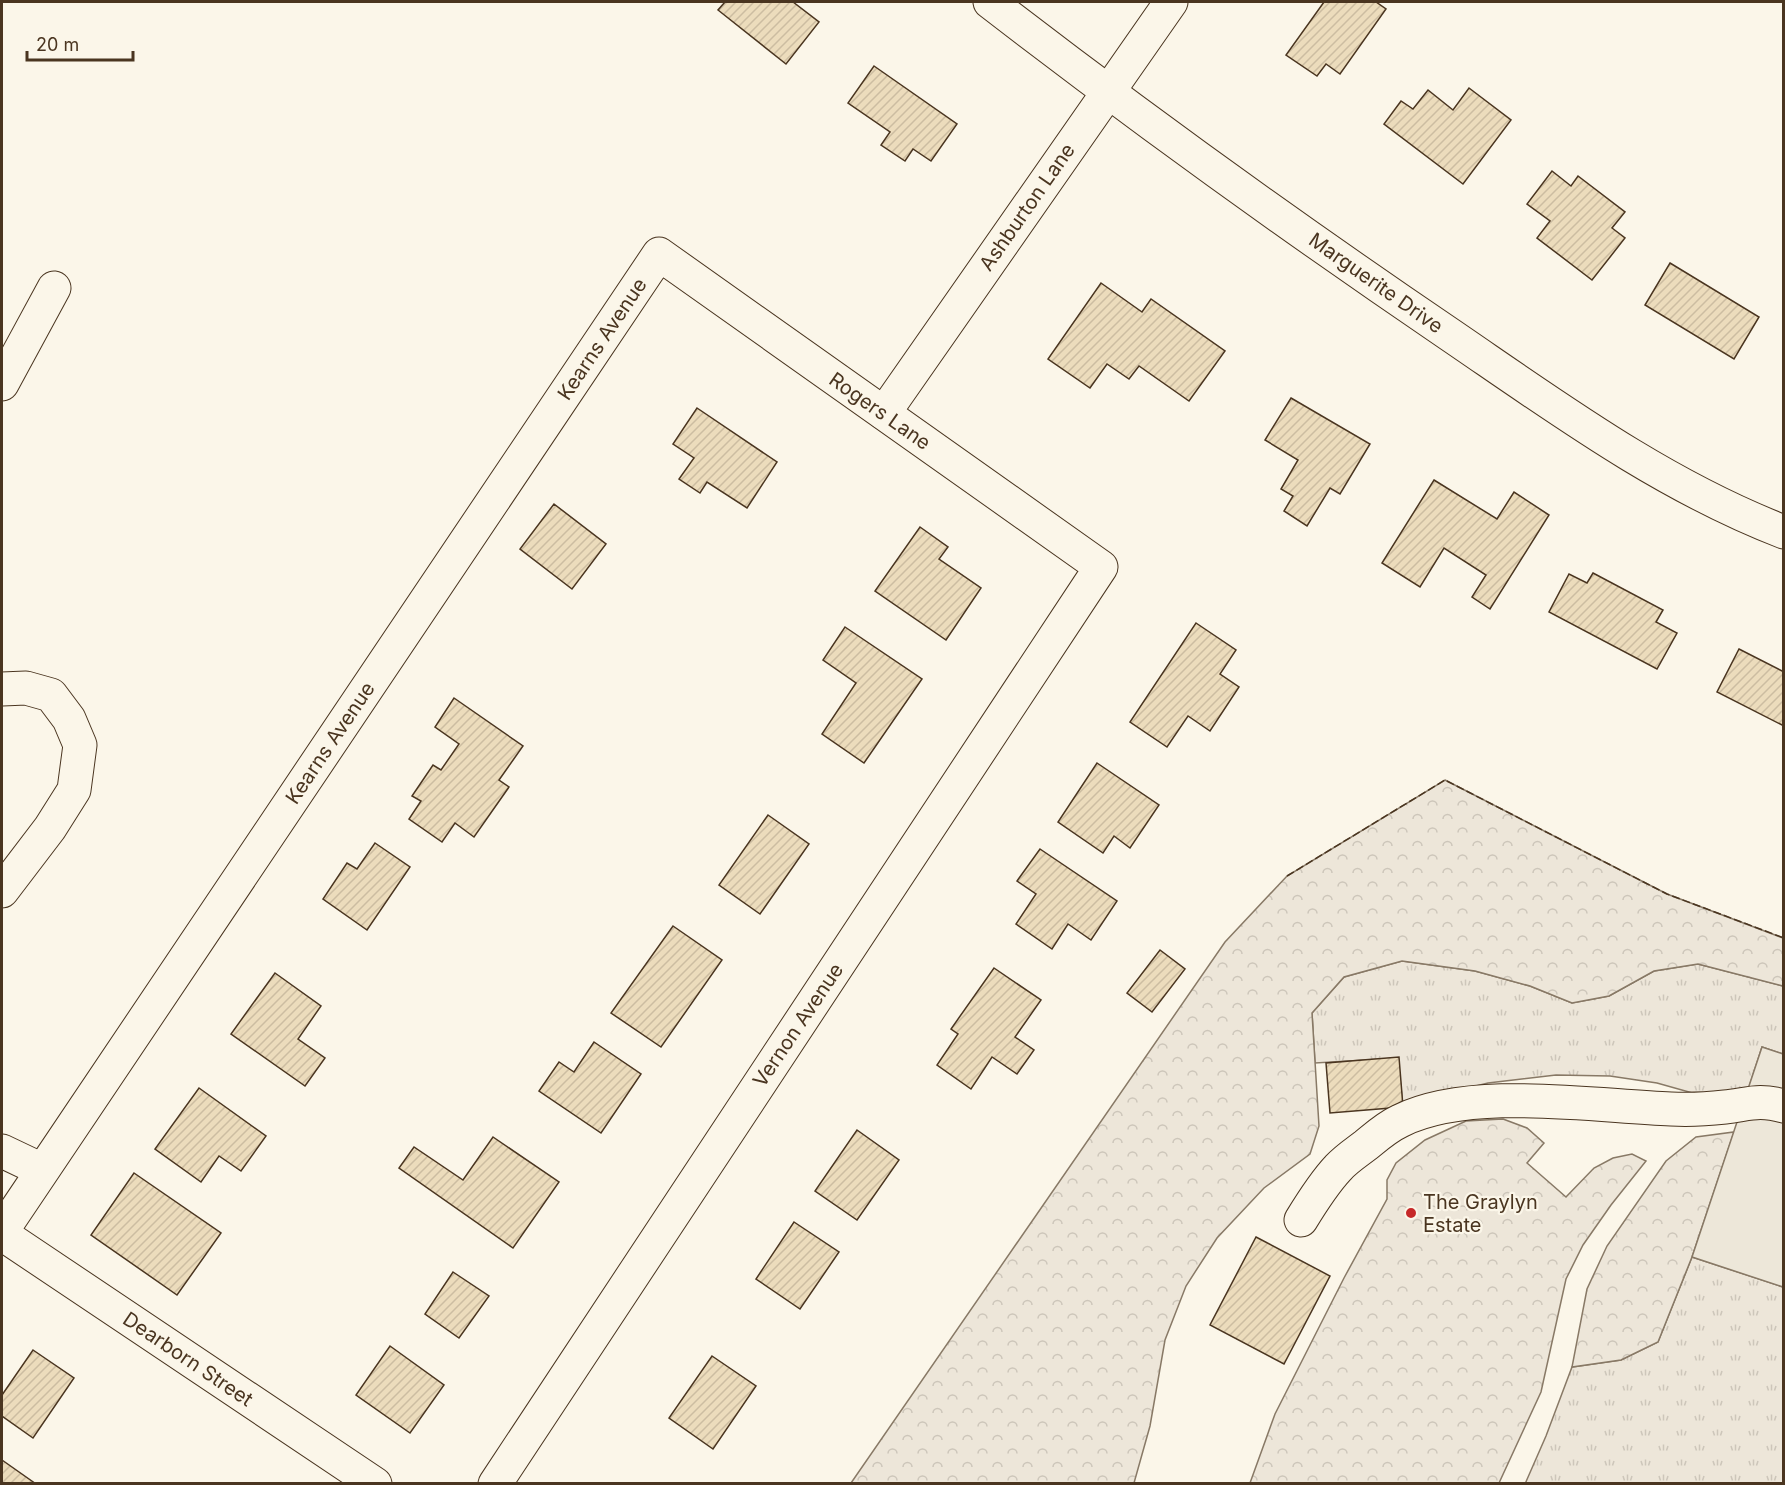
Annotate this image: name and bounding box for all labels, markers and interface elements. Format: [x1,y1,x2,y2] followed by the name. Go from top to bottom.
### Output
[27,24,134,62] scale bar
[36,34,79,55] text: 20 m
[974,139,1080,275] street label: Ashburton Lane
[1304,228,1448,338] street label: Marguerite Drive
[552,273,652,405] street label: Kearns Avenue
[825,367,935,455] street label: Rogers Lane
[280,677,380,809] street label: Kearns Avenue
[748,959,848,1091] street label: Vernon Avenue
[1423,1190,1538,1237] place label: The Graylyn Estate
[1404,1206,1418,1220] marker: The Graylyn Estate
[119,1307,258,1412] street label: Dearborn Street

